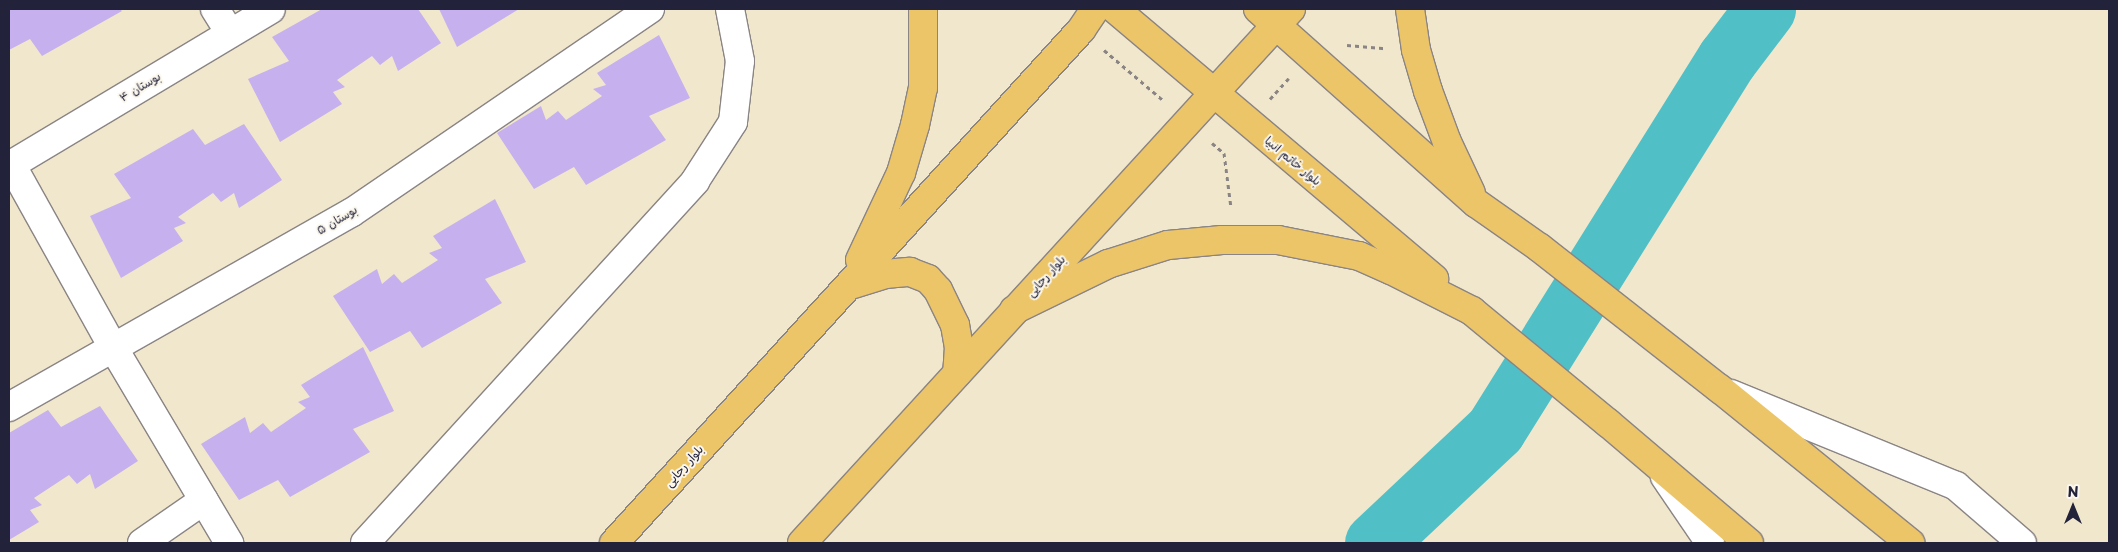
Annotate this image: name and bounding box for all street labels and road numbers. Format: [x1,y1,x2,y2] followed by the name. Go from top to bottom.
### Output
[117,69,163,105] street label: بوستان ۴
[1262,133,1324,189] street label: بلوار خاتم انبیا
[314,202,360,238] street label: بوستان ۵
[1023,252,1069,300] street label: بلوار رجایی
[661,442,707,490] street label: بلوار رجایی

